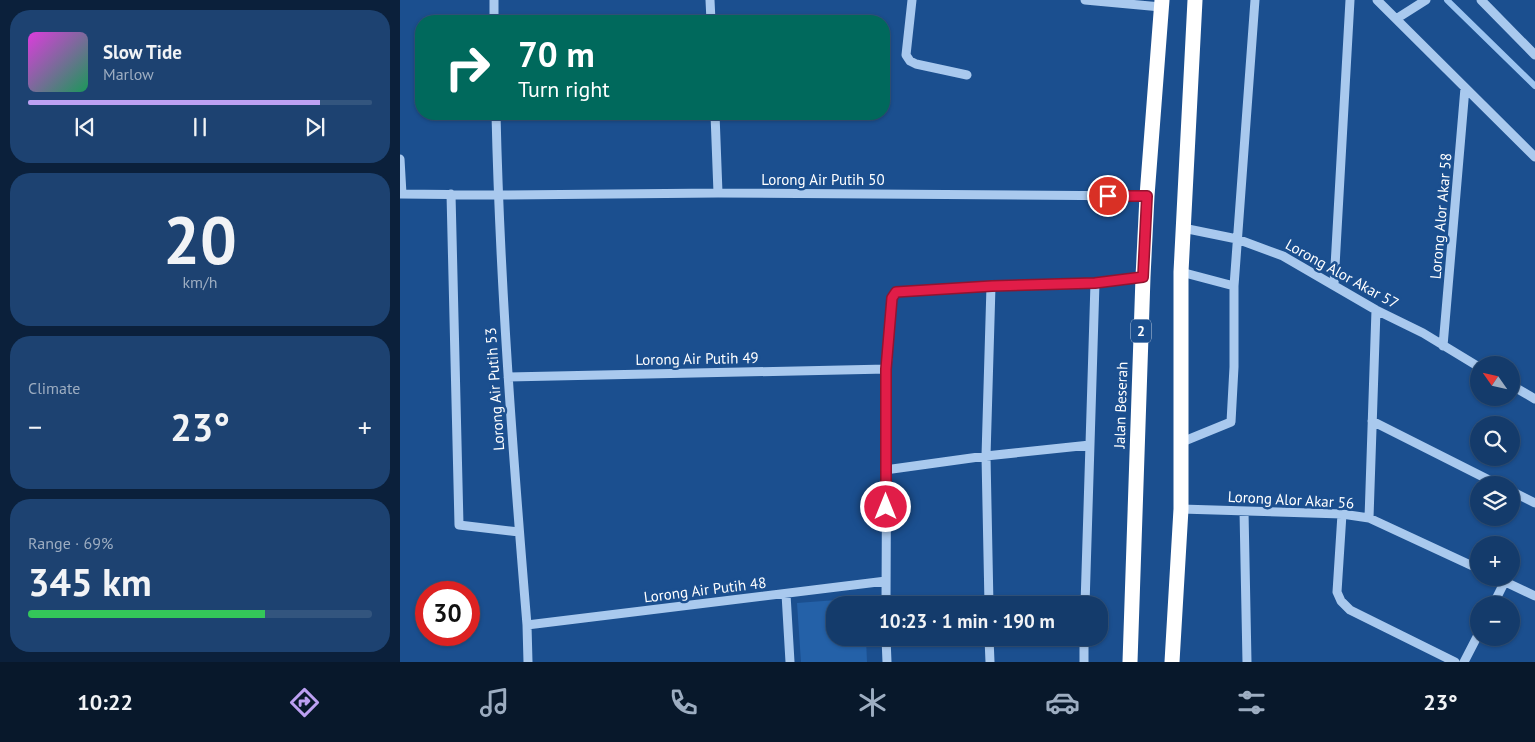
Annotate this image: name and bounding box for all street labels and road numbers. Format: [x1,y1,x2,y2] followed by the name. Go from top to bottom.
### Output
[1426,152,1455,280] street label: Lorong Alor Akar 58
[761,170,885,189] street label: Lorong Air Putih 50
[1282,235,1402,313] street label: Lorong Alor Akar 57
[1131,320,1151,342] road number: 2
[481,327,508,451] street label: Lorong Air Putih 53
[635,348,759,369] street label: Lorong Air Putih 49
[1109,361,1132,450] street label: Jalan Beserah
[1227,487,1355,512] street label: Lorong Alor Akar 56
[643,573,767,606] street label: Lorong Air Putih 48

